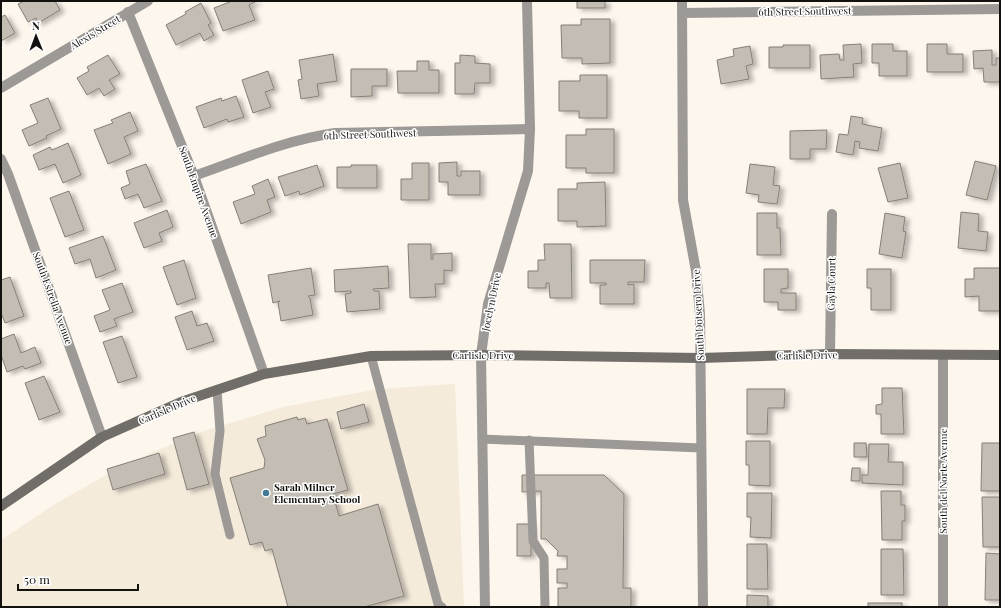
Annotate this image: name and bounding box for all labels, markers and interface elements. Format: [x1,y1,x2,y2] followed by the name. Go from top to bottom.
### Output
[758,3,852,19] street label: 6th Street Southwest
[67,11,123,53] street label: Alexis Street
[16,16,56,56] north arrow
[32,18,40,33] text: N
[323,125,417,143] street label: 6th Street Southwest
[176,144,222,240] street label: South Empire Avenue
[30,250,76,346] street label: South Estrella Avenue
[824,257,838,311] street label: Gayla Court
[689,269,707,361] street label: South Dotsero Drive
[478,272,504,333] street label: Jocelyn Drive
[776,347,838,363] street label: Carlisle Drive
[452,348,514,362] street label: Carlisle Drive
[136,391,198,427] street label: Carlisle Drive
[936,428,950,534] street label: South del Norte Avenue
[274,480,360,506] place label: Sarah Milner Elementary School
[261,488,271,498] marker: Sarah Milner Elementary School
[18,566,138,592] scale bar
[24,571,50,587] text: 50 m

